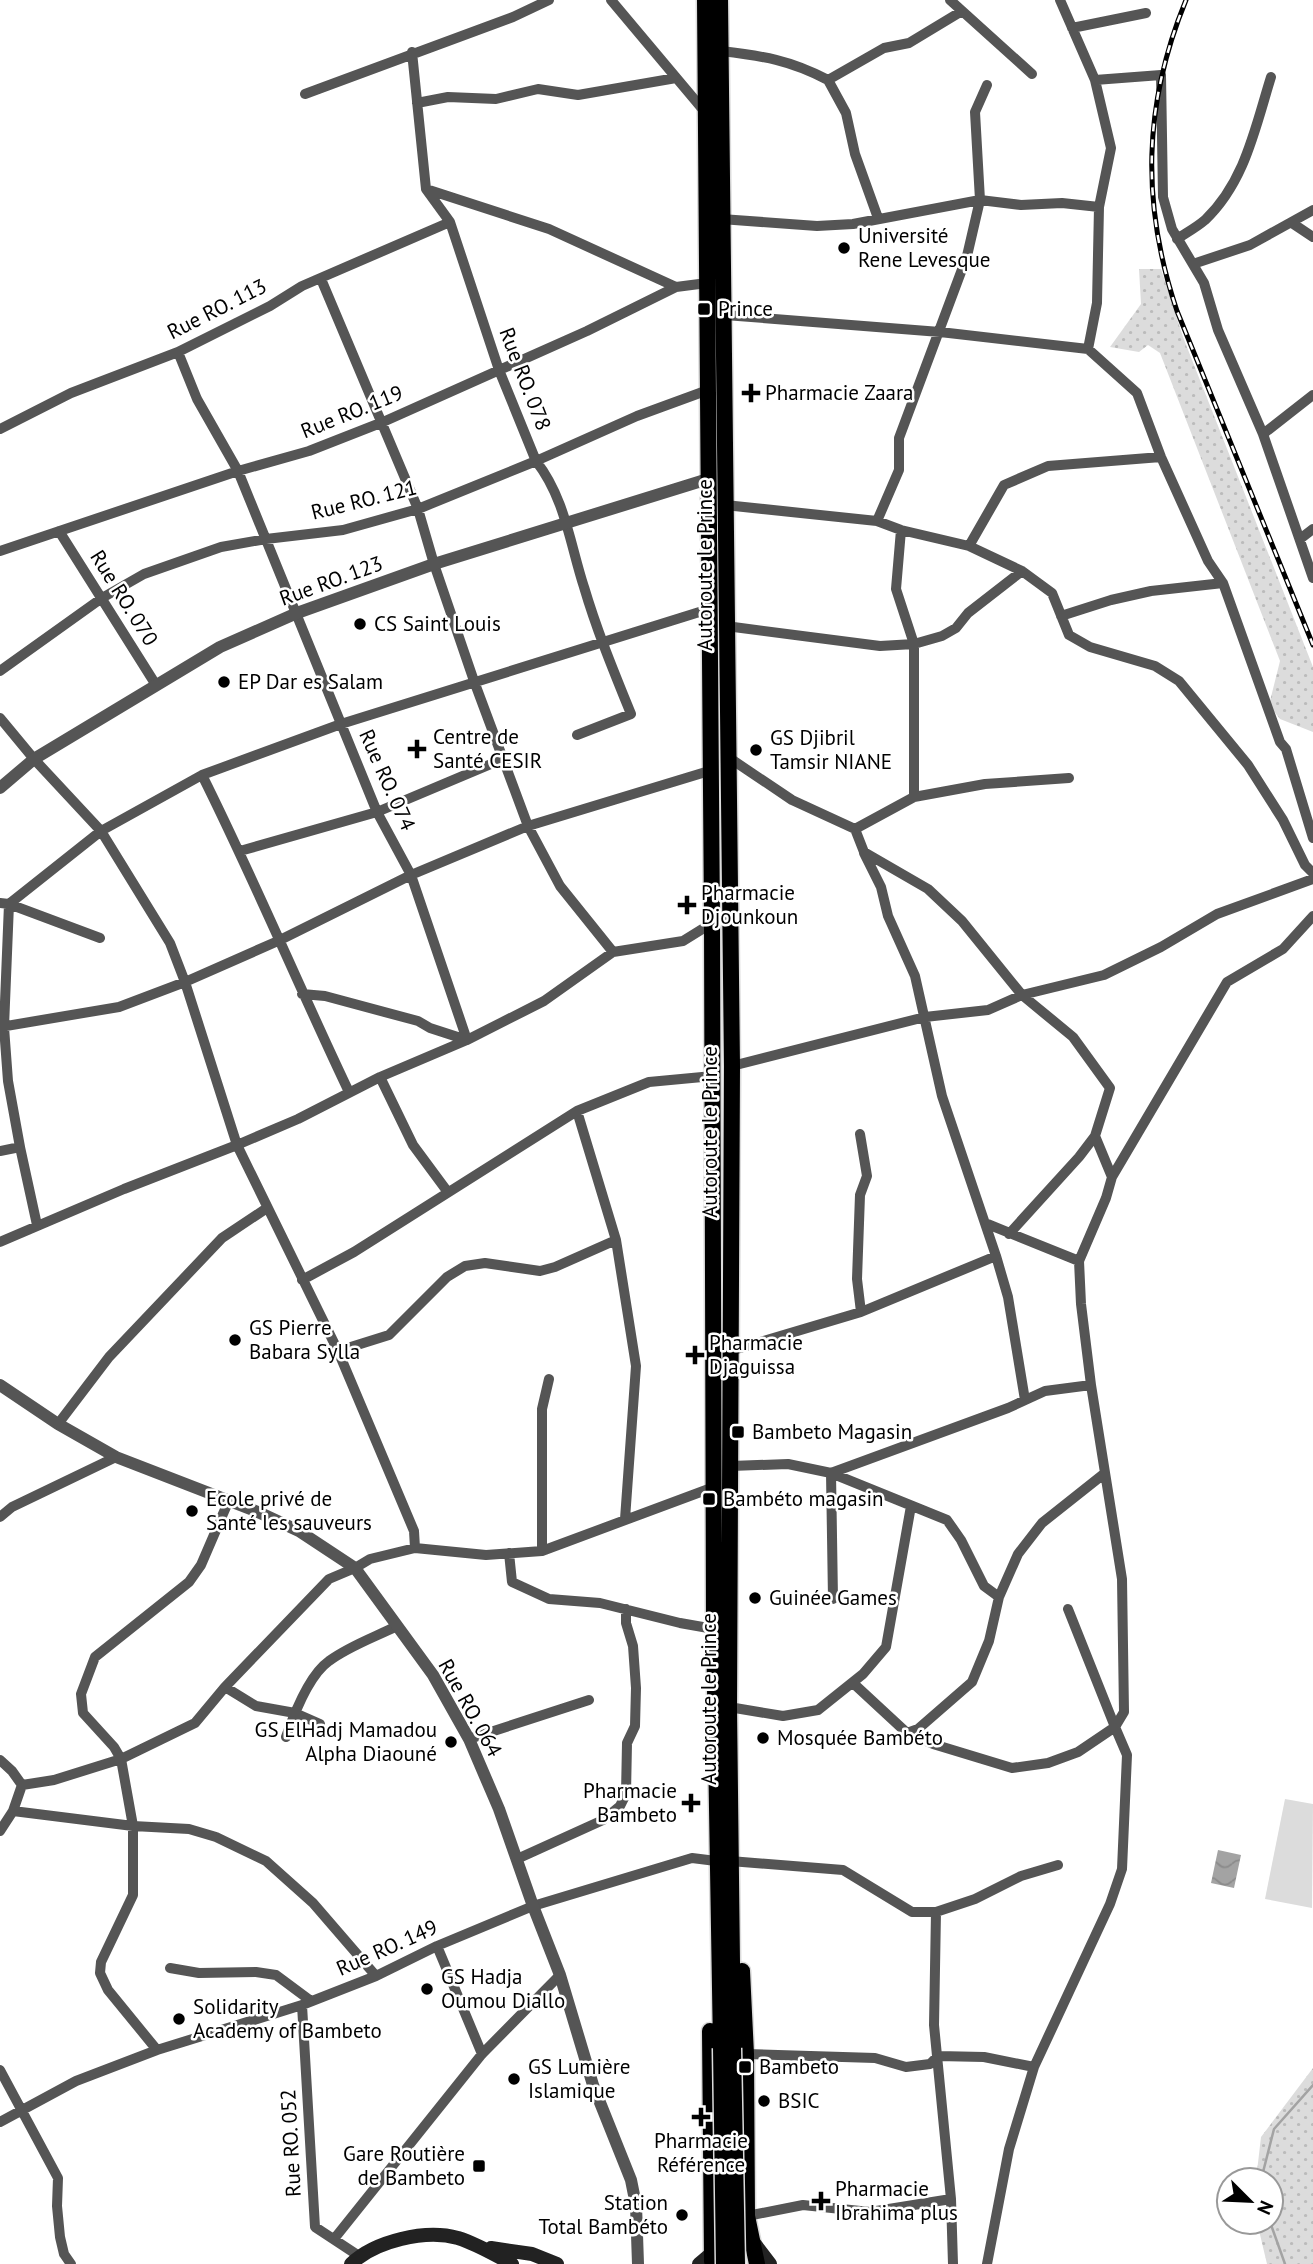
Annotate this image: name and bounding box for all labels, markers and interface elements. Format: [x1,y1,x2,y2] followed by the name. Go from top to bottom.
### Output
[858,222,990,273] place label: Université Rene Levesque
[836,240,852,256] marker: Université Rene Levesque
[163,272,271,345] street label: Rue RO. 113
[718,295,773,322] place label: Prince
[696,301,712,317] marker: Prince
[494,324,557,434] street label: Rue RO. 078
[297,379,407,444] street label: Rue RO. 119
[765,379,914,406] place label: Pharmacie Zaara
[743,385,759,401] marker: Pharmacie Zaara
[308,473,420,526] street label: Rue RO. 121
[691,479,718,651] street label: Autoroute le Prince
[84,545,164,651] street label: Rue RO. 070
[275,549,386,612] street label: Rue RO. 123
[374,610,501,637] place label: CS Saint Louis
[352,616,368,632] marker: CS Saint Louis
[238,668,383,695] place label: EP Dar es Salam
[216,674,232,690] marker: EP Dar es Salam
[433,723,542,774] place label: Centre de Santé CESIR
[770,724,892,775] place label: GS Djibril Tamsir NIANE
[353,725,422,835] street label: Rue RO. 074
[407,739,427,759] marker: Centre de Santé CESIR
[748,742,764,758] marker: GS Djibril Tamsir NIANE
[701,879,798,930] place label: Pharmacie Djounkoun
[679,897,695,913] marker: Pharmacie Djounkoun
[696,1046,723,1218] street label: Autoroute le Prince
[249,1314,360,1365] place label: GS Pierre Babara Sylla
[709,1329,803,1380] place label: Pharmacie Djaguissa
[227,1332,243,1348] marker: GS Pierre Babara Sylla
[687,1347,703,1363] marker: Pharmacie Djaguissa
[752,1418,912,1445] place label: Bambeto Magasin
[730,1424,746,1440] marker: Bambeto Magasin
[206,1485,372,1536] place label: Ecole privé de Santé les sauveurs
[723,1485,884,1512] place label: Bambéto magasin
[701,1491,717,1507] marker: Bambéto magasin
[184,1503,200,1519] marker: Ecole privé de Santé les sauveurs
[769,1584,897,1611] place label: Guinée Games
[747,1590,763,1606] marker: Guinée Games
[695,1613,722,1785] street label: Autoroute le Prince
[432,1654,508,1762] street label: Rue RO. 064
[255,1716,437,1767] place label: GS ElHadj Mamadou Alpha Diaouné
[777,1724,943,1751] place label: Mosquée Bambéto
[755,1730,771,1746] marker: Mosquée Bambéto
[443,1734,459,1750] marker: GS ElHadj Mamadou Alpha Diaouné
[583,1777,677,1828] place label: Pharmacie Bambeto
[683,1795,699,1811] marker: Pharmacie Bambeto
[332,1913,442,1982] street label: Rue RO. 149
[441,1963,565,2014] place label: GS Hadja Oumou Diallo
[419,1981,435,1997] marker: GS Hadja Oumou Diallo
[193,1993,382,2044] place label: Solidarity Academy of Bambeto
[171,2011,187,2027] marker: Solidarity Academy of Bambeto
[528,2053,631,2104] place label: GS Lumière Islamique
[759,2053,839,2080] place label: Bambeto
[737,2059,753,2075] marker: Bambeto
[506,2071,522,2087] marker: GS Lumière Islamique
[778,2087,820,2114] place label: BSIC
[274,2088,307,2198] street label: Rue RO. 052
[756,2093,772,2109] marker: BSIC
[693,2109,709,2125] marker: Pharmacie Référence
[654,2127,748,2178] place label: Pharmacie Référence
[343,2140,465,2191] place label: Gare Routière de Bambeto
[471,2158,487,2174] marker: Gare Routière de Bambeto
[1215,2166,1285,2236] north arrow
[835,2175,958,2226] place label: Pharmacie Ibrahima plus
[539,2189,668,2240] place label: Station Total Bambéto
[813,2193,829,2209] marker: Pharmacie Ibrahima plus
[1252,2197,1279,2218] text: N
[674,2207,690,2223] marker: Station Total Bambéto

